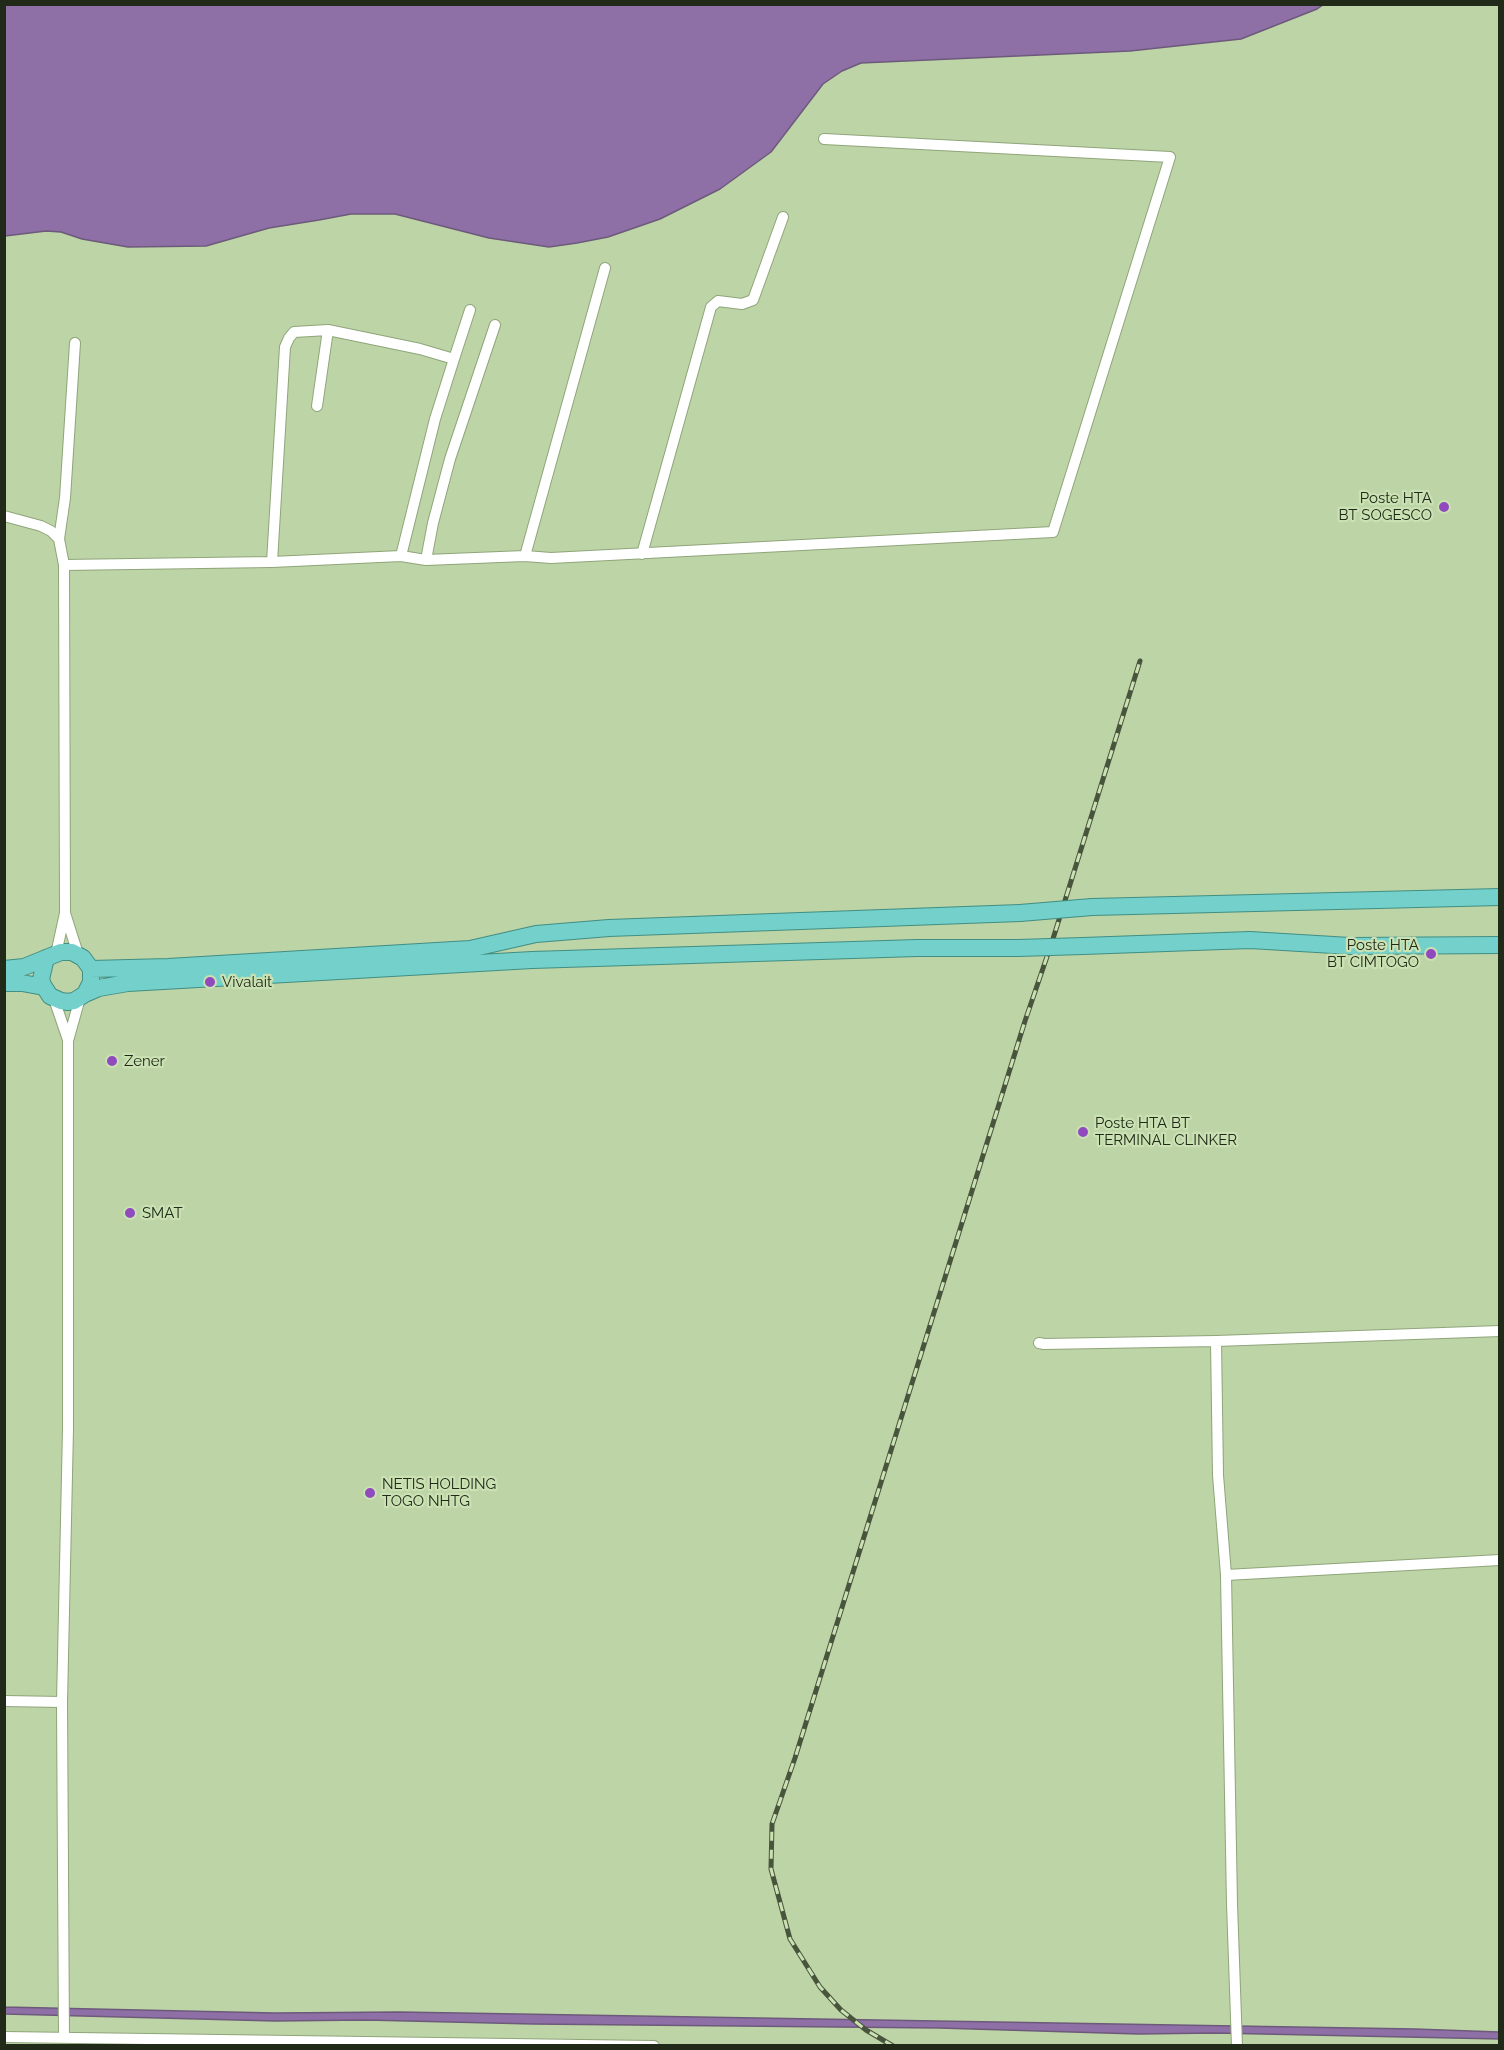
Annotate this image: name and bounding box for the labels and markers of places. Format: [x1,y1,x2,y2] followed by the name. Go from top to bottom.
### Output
[1338,489,1432,524] place label: Poste HTA BT SOGESCO
[1437,500,1451,514] marker: Poste HTA BT SOGESCO
[1327,936,1419,971] place label: Poste HTA BT CIMTOGO
[1424,947,1438,961] marker: Poste HTA BT CIMTOGO
[222,973,272,991] place label: Vivalait
[203,975,217,989] marker: Vivalait
[124,1052,165,1070] place label: Zener
[105,1054,119,1068] marker: Zener
[1095,1114,1237,1149] place label: Poste HTA BT TERMINAL CLINKER
[1076,1125,1090,1139] marker: Poste HTA BT TERMINAL CLINKER
[142,1204,183,1222] place label: SMAT
[123,1206,137,1220] marker: SMAT
[382,1475,496,1510] place label: NETIS HOLDING TOGO NHTG
[363,1486,377,1500] marker: NETIS HOLDING TOGO NHTG

